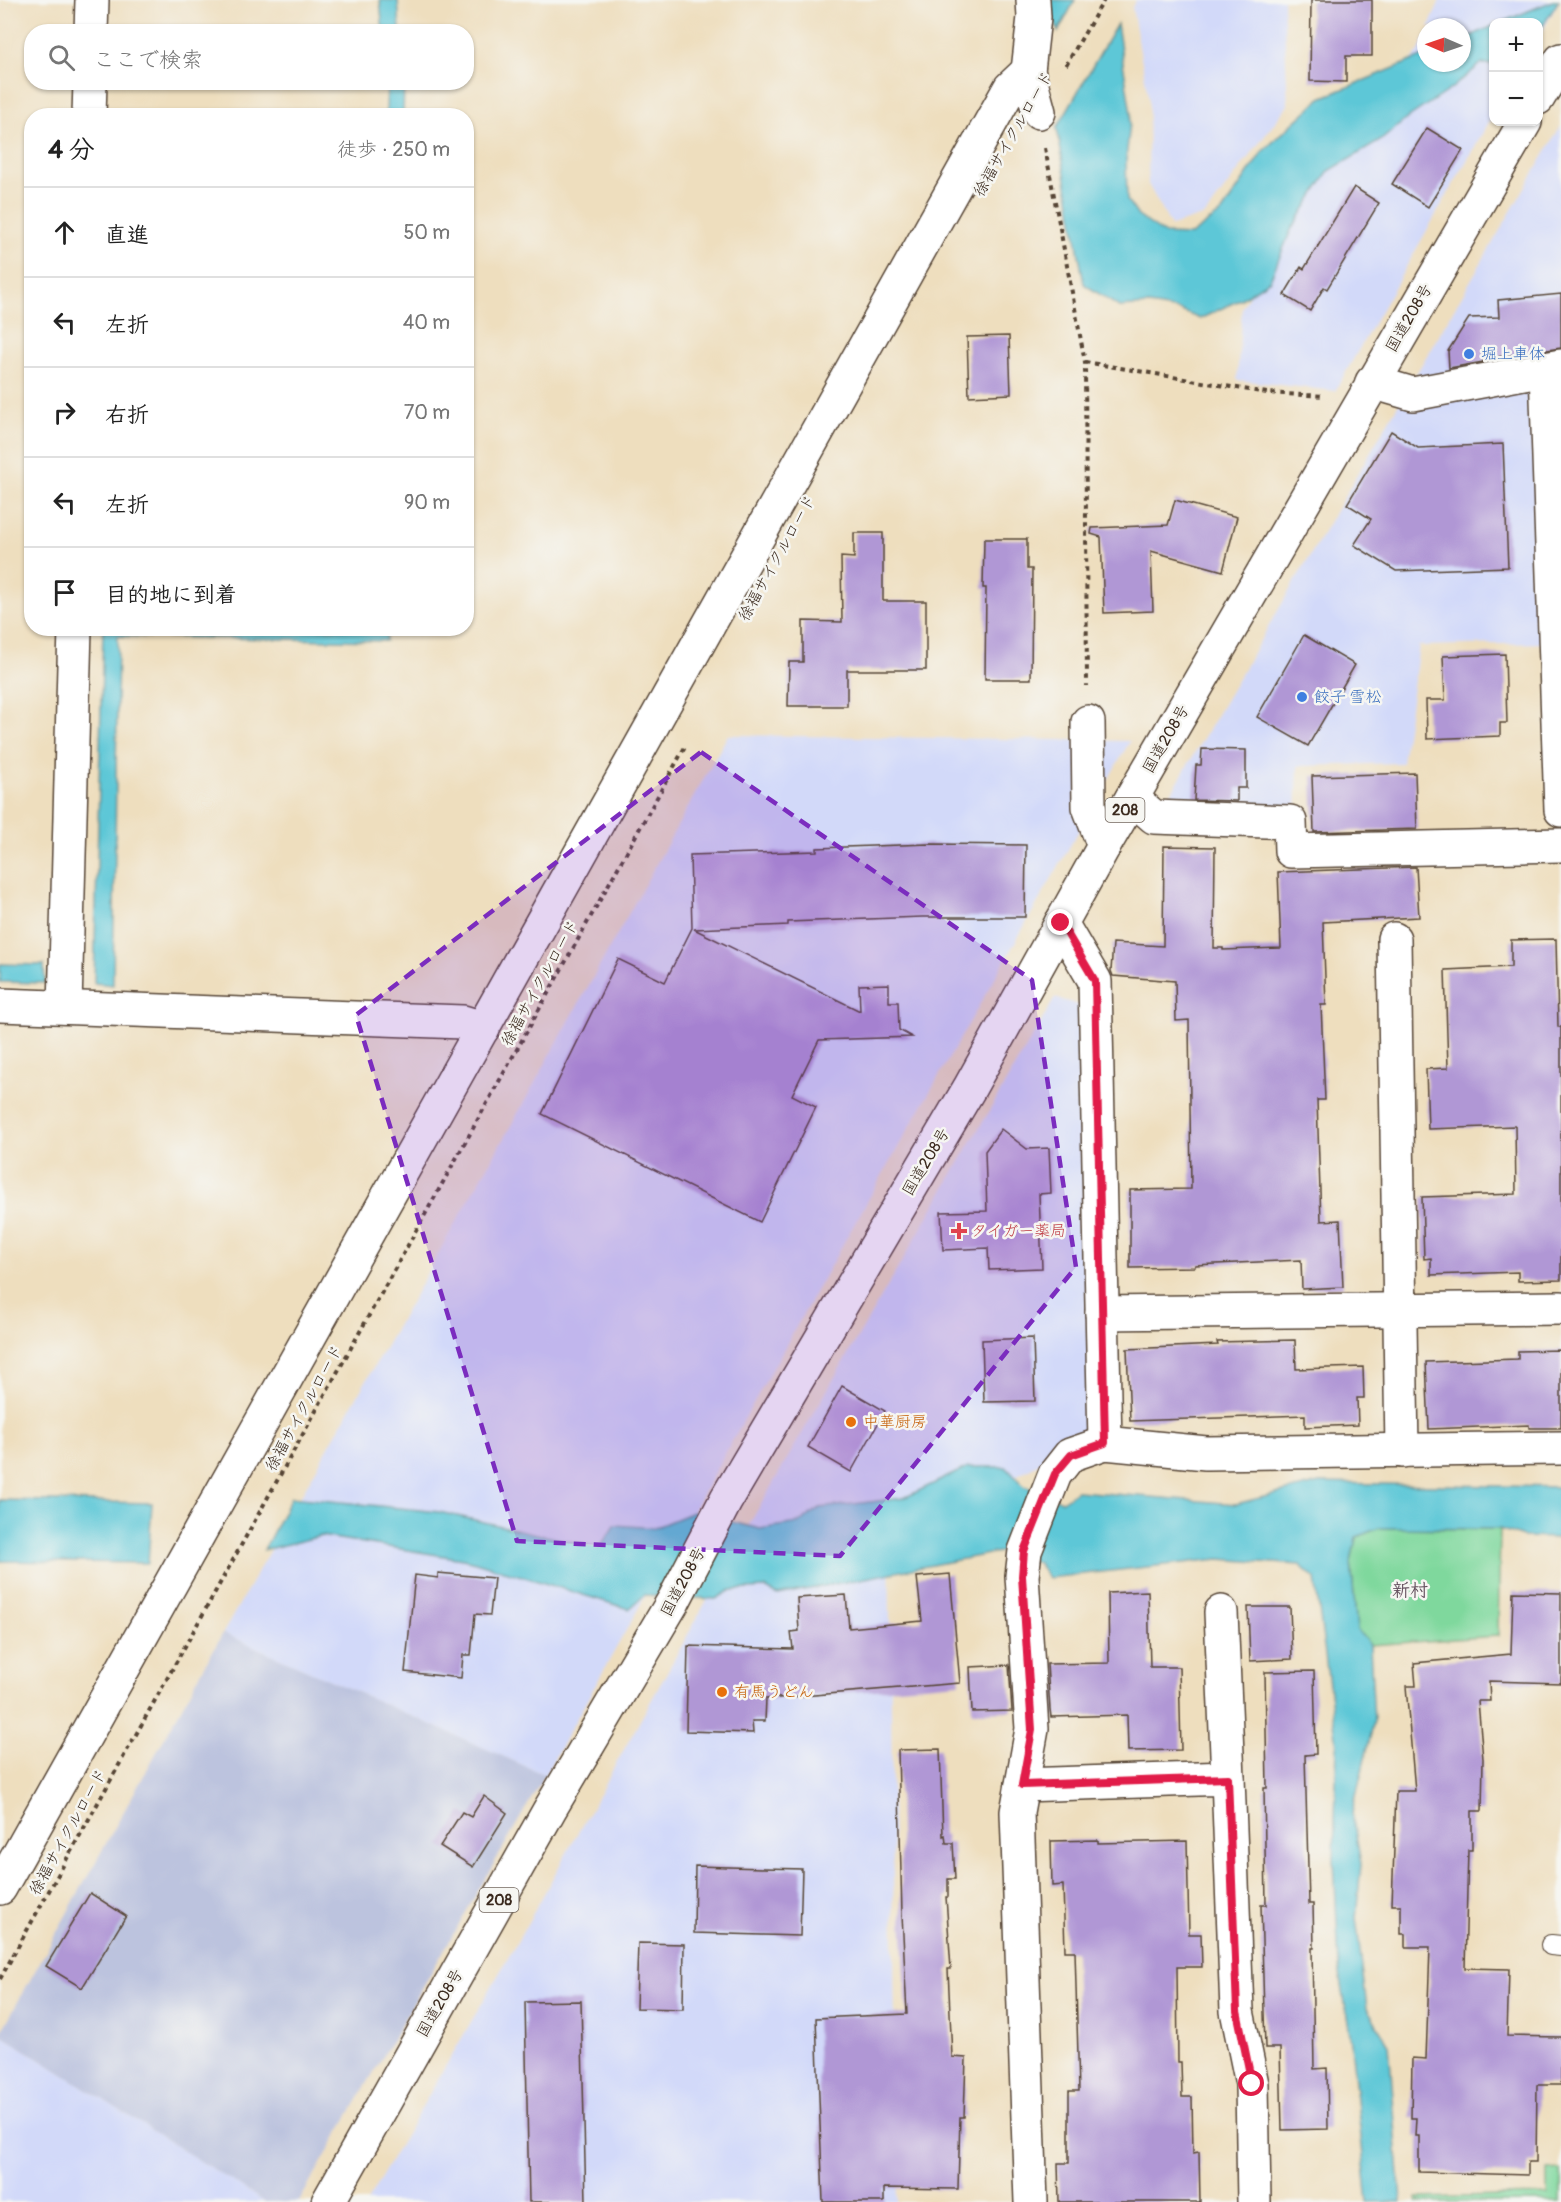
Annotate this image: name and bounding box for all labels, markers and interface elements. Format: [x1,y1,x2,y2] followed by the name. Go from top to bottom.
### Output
[1417,18,1471,72] north arrow
[1489,18,1543,126] map controls
[1489,18,1543,72] button: +
[24,24,474,90] search box
[45,41,78,74] icon: search
[93,46,203,74] text: ここで検索
[969,68,1057,200] street label: 徐福サイクルロード
[1489,72,1543,126] button: −
[48,134,95,166] text: 4 分
[337,137,450,162] text: 徒歩 · 250 m
[48,216,81,249] icon: ahead
[403,220,450,245] text: 50 m
[105,221,149,249] text: 直進
[1381,280,1437,356] street label: 国道208号
[48,306,81,339] icon: left
[403,310,450,335] text: 40 m
[105,311,149,339] text: 左折
[1481,344,1545,364] place label: 堀上車体
[1462,347,1476,361] marker: 堀上車体
[48,396,81,429] icon: right
[404,400,450,425] text: 70 m
[105,401,149,429] text: 右折
[48,486,81,519] icon: left
[404,490,450,515] text: 90 m
[105,491,149,519] text: 左折
[734,491,820,625] street label: 徐福サイクルロード
[48,576,81,609] icon: arrive
[105,581,237,609] text: 目的地に到着
[1314,687,1381,707] place label: 餃子 雪松
[1295,690,1309,704] marker: 餃子 雪松
[1138,701,1194,777] street label: 国道208号
[1106,798,1144,822] road number: 208
[1047,909,1073,935] route end
[497,916,583,1050] street label: 徐福サイクルロード
[898,1124,954,1200] street label: 国道208号
[971,1221,1066,1241] place label: タイガー薬局
[952,1224,966,1238] marker: タイガー薬局
[261,1341,347,1475] street label: 徐福サイクルロード
[863,1412,927,1432] place label: 中華厨房
[844,1415,858,1429] marker: 中華厨房
[656,1544,710,1620] street label: 国道208号
[1392,1579,1428,1602] district label: 新村
[734,1682,814,1702] place label: 有馬うどん
[715,1685,729,1699] marker: 有馬うどん
[25,1765,111,1899] street label: 徐福サイクルロード
[480,1888,518,1912] road number: 208
[412,1965,468,2041] street label: 国道208号
[1238,2070,1264,2096] route start

